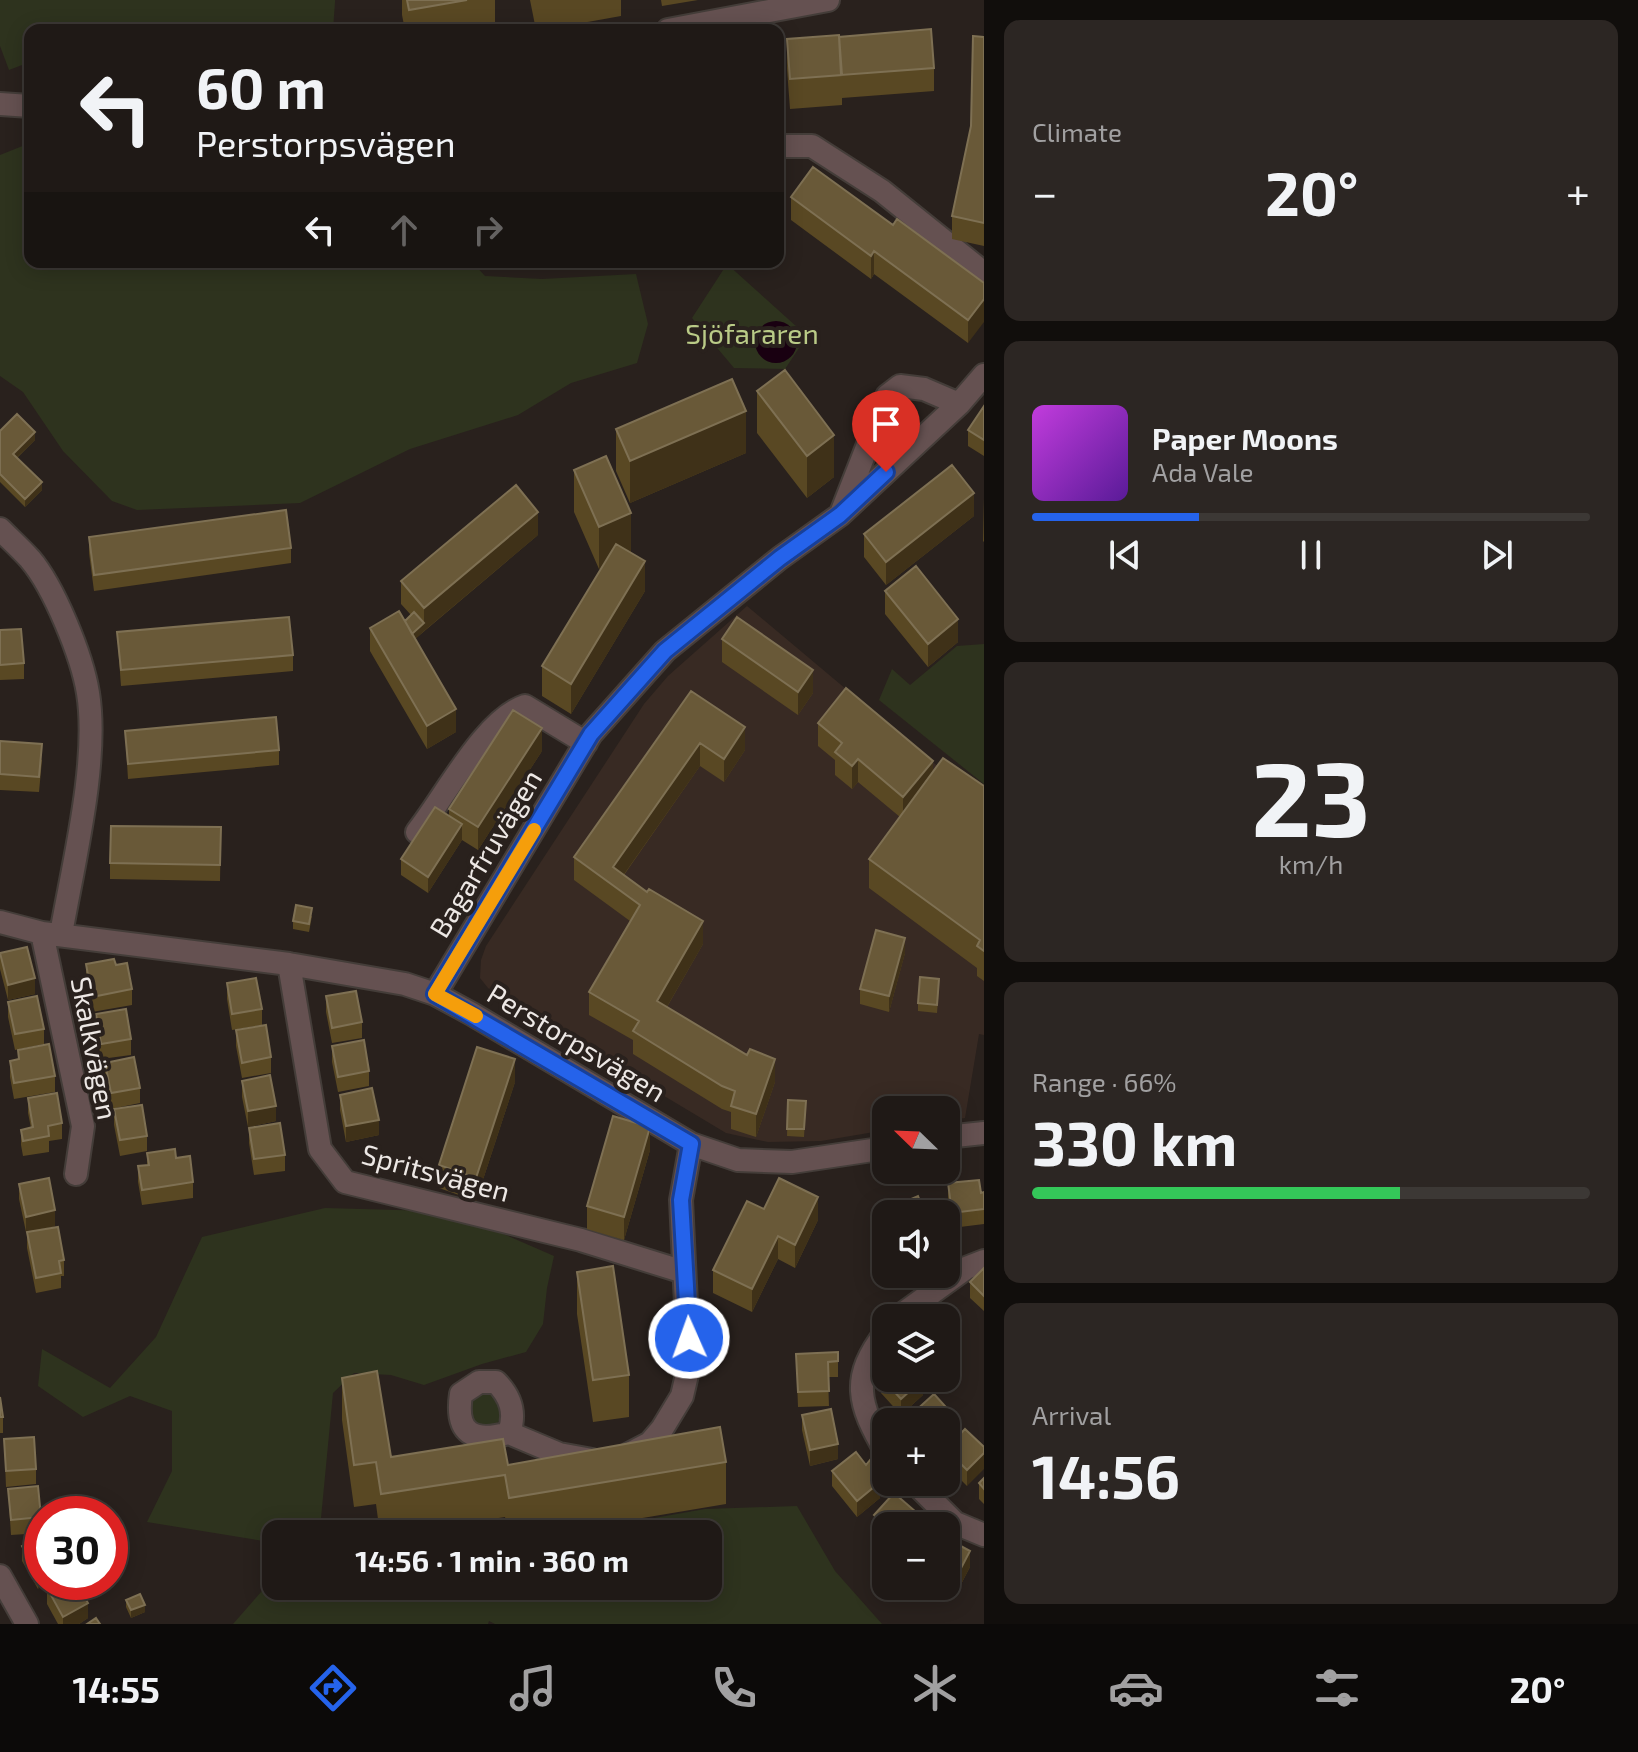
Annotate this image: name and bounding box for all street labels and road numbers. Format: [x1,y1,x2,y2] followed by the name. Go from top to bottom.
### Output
[422,763,548,943] street label: Bagarfruvägen
[64,974,126,1122] street label: Skalkvägen
[482,975,672,1109] street label: Perstorpsvägen
[358,1136,514,1208] street label: Spritsvägen

